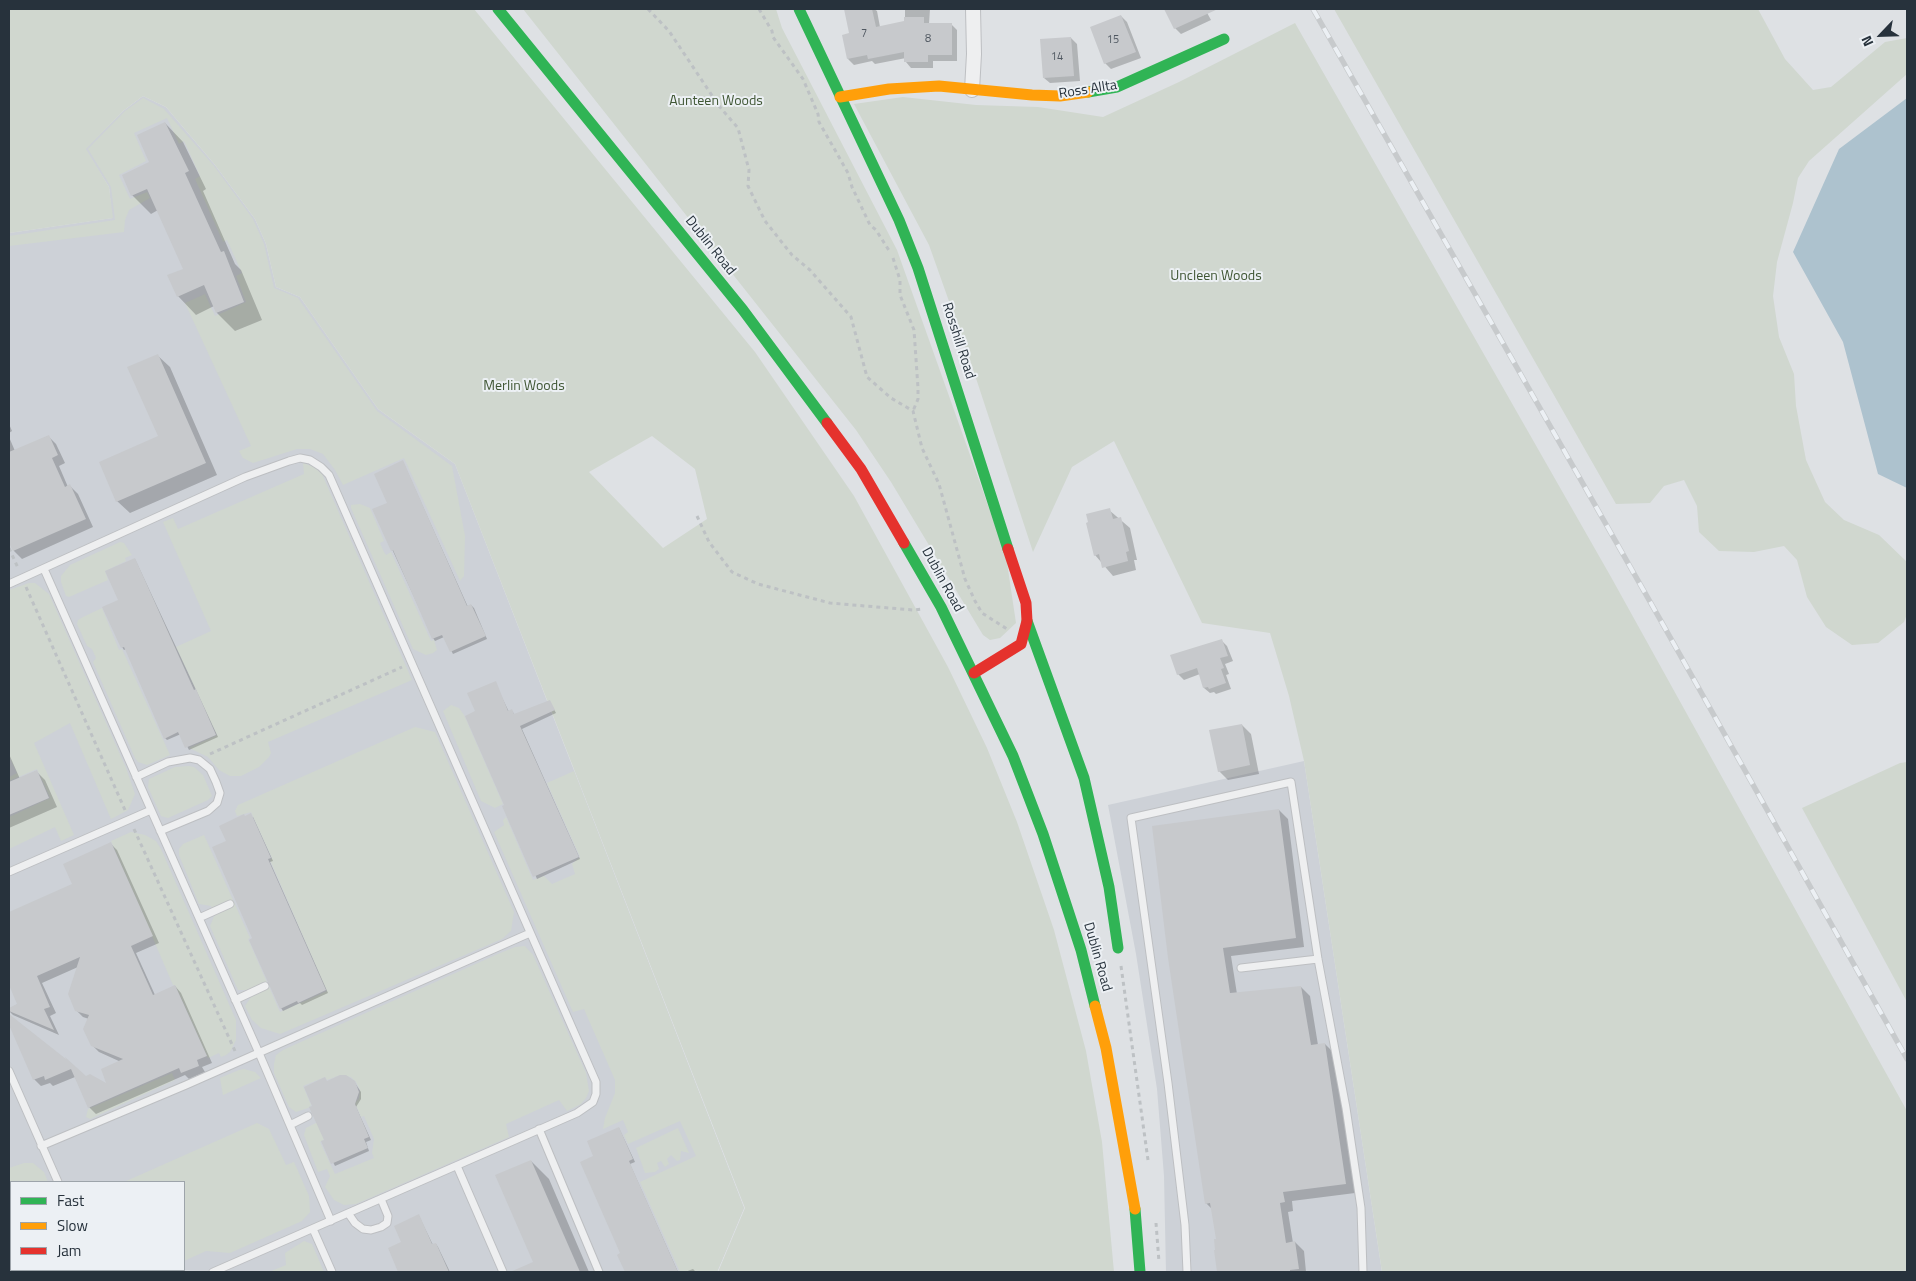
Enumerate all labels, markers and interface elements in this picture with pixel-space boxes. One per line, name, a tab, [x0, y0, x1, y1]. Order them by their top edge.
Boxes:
north arrow	[1856, 10, 1906, 60]
house number: 7	[861, 27, 867, 41]
house number: 8	[925, 32, 931, 46]
house number: 15	[1107, 33, 1119, 47]
text: N	[1855, 33, 1878, 50]
house number: 14	[1051, 50, 1063, 64]
street label: Ross Allta	[1058, 77, 1118, 103]
park label: Aunteen Woods	[669, 94, 763, 110]
street label: Dublin Road	[681, 213, 739, 279]
park label: Uncleen Woods	[1170, 269, 1262, 285]
street label: Rosshill Road	[938, 301, 978, 381]
park label: Merlin Woods	[483, 379, 565, 395]
street label: Dublin Road	[917, 545, 967, 615]
street label: Dublin Road	[1079, 921, 1115, 993]
legend	[10, 1181, 185, 1271]
text: Fast	[57, 1189, 84, 1212]
text: Slow	[57, 1214, 88, 1237]
text: Jam	[57, 1239, 81, 1262]

